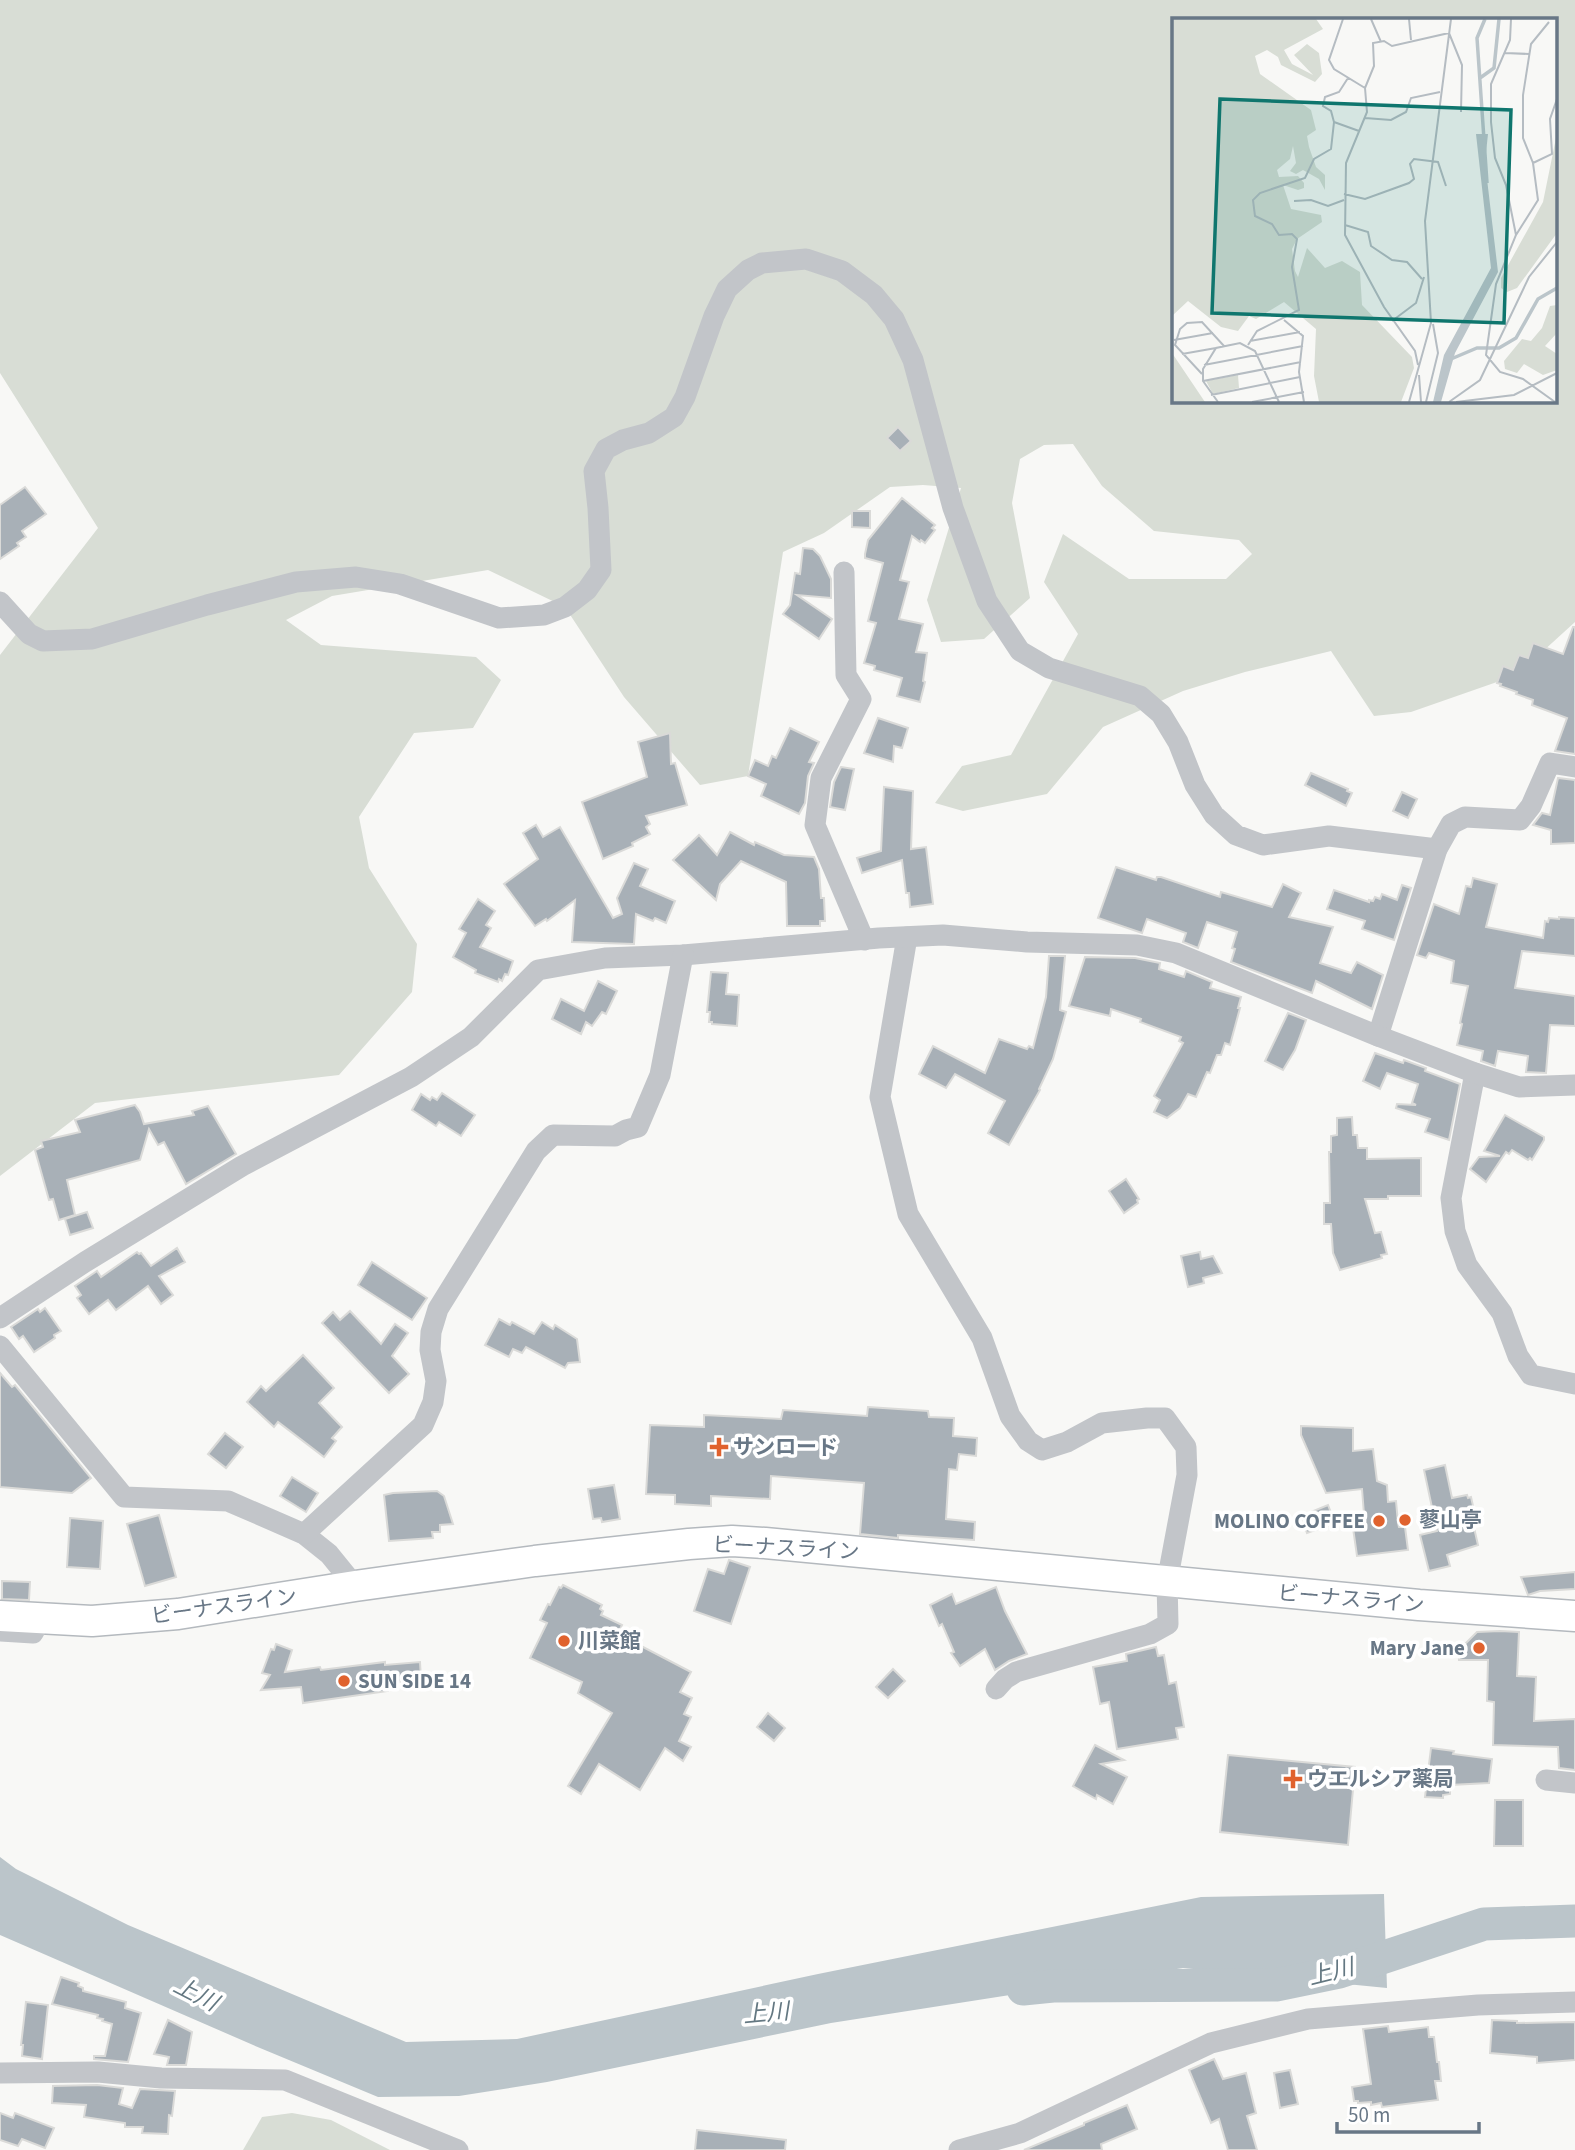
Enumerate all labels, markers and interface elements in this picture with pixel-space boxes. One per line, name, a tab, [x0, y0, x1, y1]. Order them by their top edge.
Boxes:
inset map	[1172, 18, 1558, 402]
place label: サンロード	[733, 1432, 838, 1462]
marker: サンロード	[711, 1439, 727, 1455]
place label: 蓼山亭	[1419, 1505, 1482, 1535]
place label: MOLINO COFFEE	[1214, 1506, 1365, 1536]
marker: 蓼山亭	[1397, 1512, 1413, 1528]
marker: MOLINO COFFEE	[1371, 1513, 1387, 1529]
street label: ビーナスライン	[712, 1529, 860, 1567]
street label: ビーナスライン	[1276, 1578, 1426, 1620]
street label: ビーナスライン	[149, 1581, 299, 1631]
place label: 川菜館	[578, 1626, 641, 1656]
marker: 川菜館	[556, 1633, 572, 1649]
place label: Mary Jane	[1370, 1633, 1465, 1663]
marker: Mary Jane	[1471, 1640, 1487, 1656]
place label: SUN SIDE 14	[358, 1666, 471, 1696]
marker: SUN SIDE 14	[336, 1673, 352, 1689]
place label: ウエルシア薬局	[1307, 1764, 1454, 1794]
marker: ウエルシア薬局	[1285, 1771, 1301, 1787]
water label: 上川	[1305, 1950, 1360, 1994]
water label: 上川	[168, 1969, 227, 2021]
water label: 上川	[742, 1994, 793, 2031]
scale bar	[1337, 2090, 1479, 2134]
text: 50 m	[1348, 2100, 1390, 2130]

